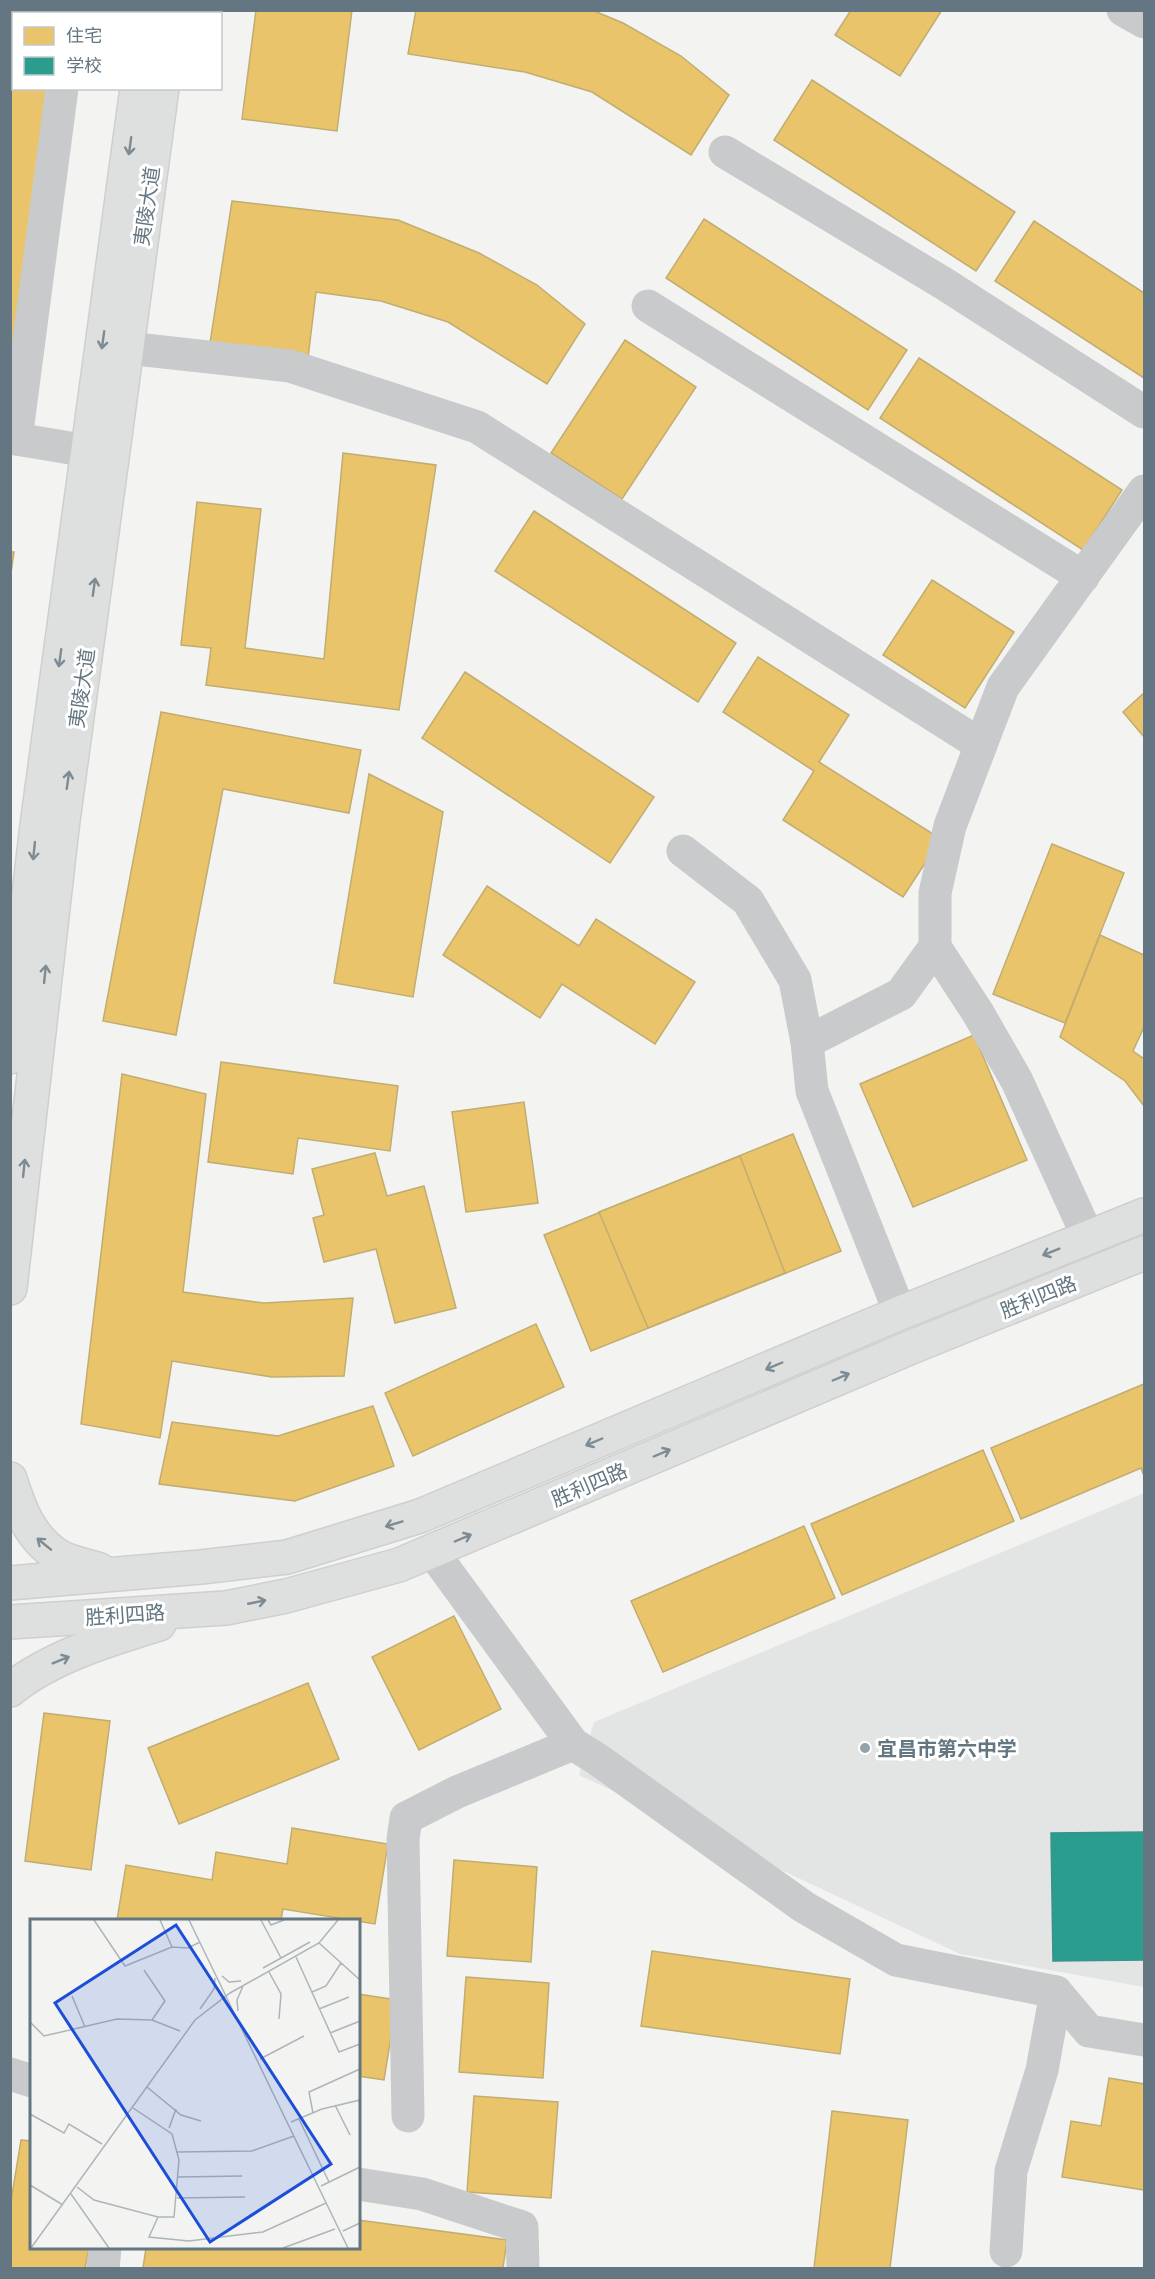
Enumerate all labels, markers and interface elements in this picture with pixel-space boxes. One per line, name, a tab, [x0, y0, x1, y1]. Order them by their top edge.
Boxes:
legend	[12, 12, 222, 90]
text: 住宅	[66, 24, 102, 46]
text: 学校	[66, 54, 102, 76]
one-way arrow	[124, 136, 135, 156]
street label: 夷陵大道	[129, 165, 163, 247]
one-way arrow	[98, 329, 109, 349]
one-way arrow	[89, 577, 100, 597]
one-way arrow	[54, 647, 65, 667]
street label: 夷陵大道	[64, 647, 98, 729]
one-way arrow	[63, 771, 74, 790]
one-way arrow	[29, 841, 40, 860]
one-way arrow	[40, 964, 51, 984]
one-way arrow	[19, 1158, 30, 1178]
one-way arrow	[1042, 1247, 1061, 1258]
street label: 胜利四路	[996, 1270, 1080, 1322]
one-way arrow	[765, 1362, 783, 1373]
one-way arrow	[831, 1371, 850, 1382]
one-way arrow	[586, 1437, 604, 1448]
one-way arrow	[652, 1447, 670, 1458]
street label: 胜利四路	[547, 1457, 631, 1511]
one-way arrow	[385, 1519, 404, 1530]
one-way arrow	[453, 1532, 471, 1543]
one-way arrow	[36, 1538, 52, 1551]
one-way arrow	[247, 1596, 266, 1607]
street label: 胜利四路	[84, 1599, 166, 1629]
one-way arrow	[51, 1654, 69, 1665]
place label: 宜昌市第六中学	[877, 1736, 1017, 1760]
marker: 宜昌市第六中学	[858, 1741, 872, 1755]
inset map	[30, 1919, 360, 2249]

